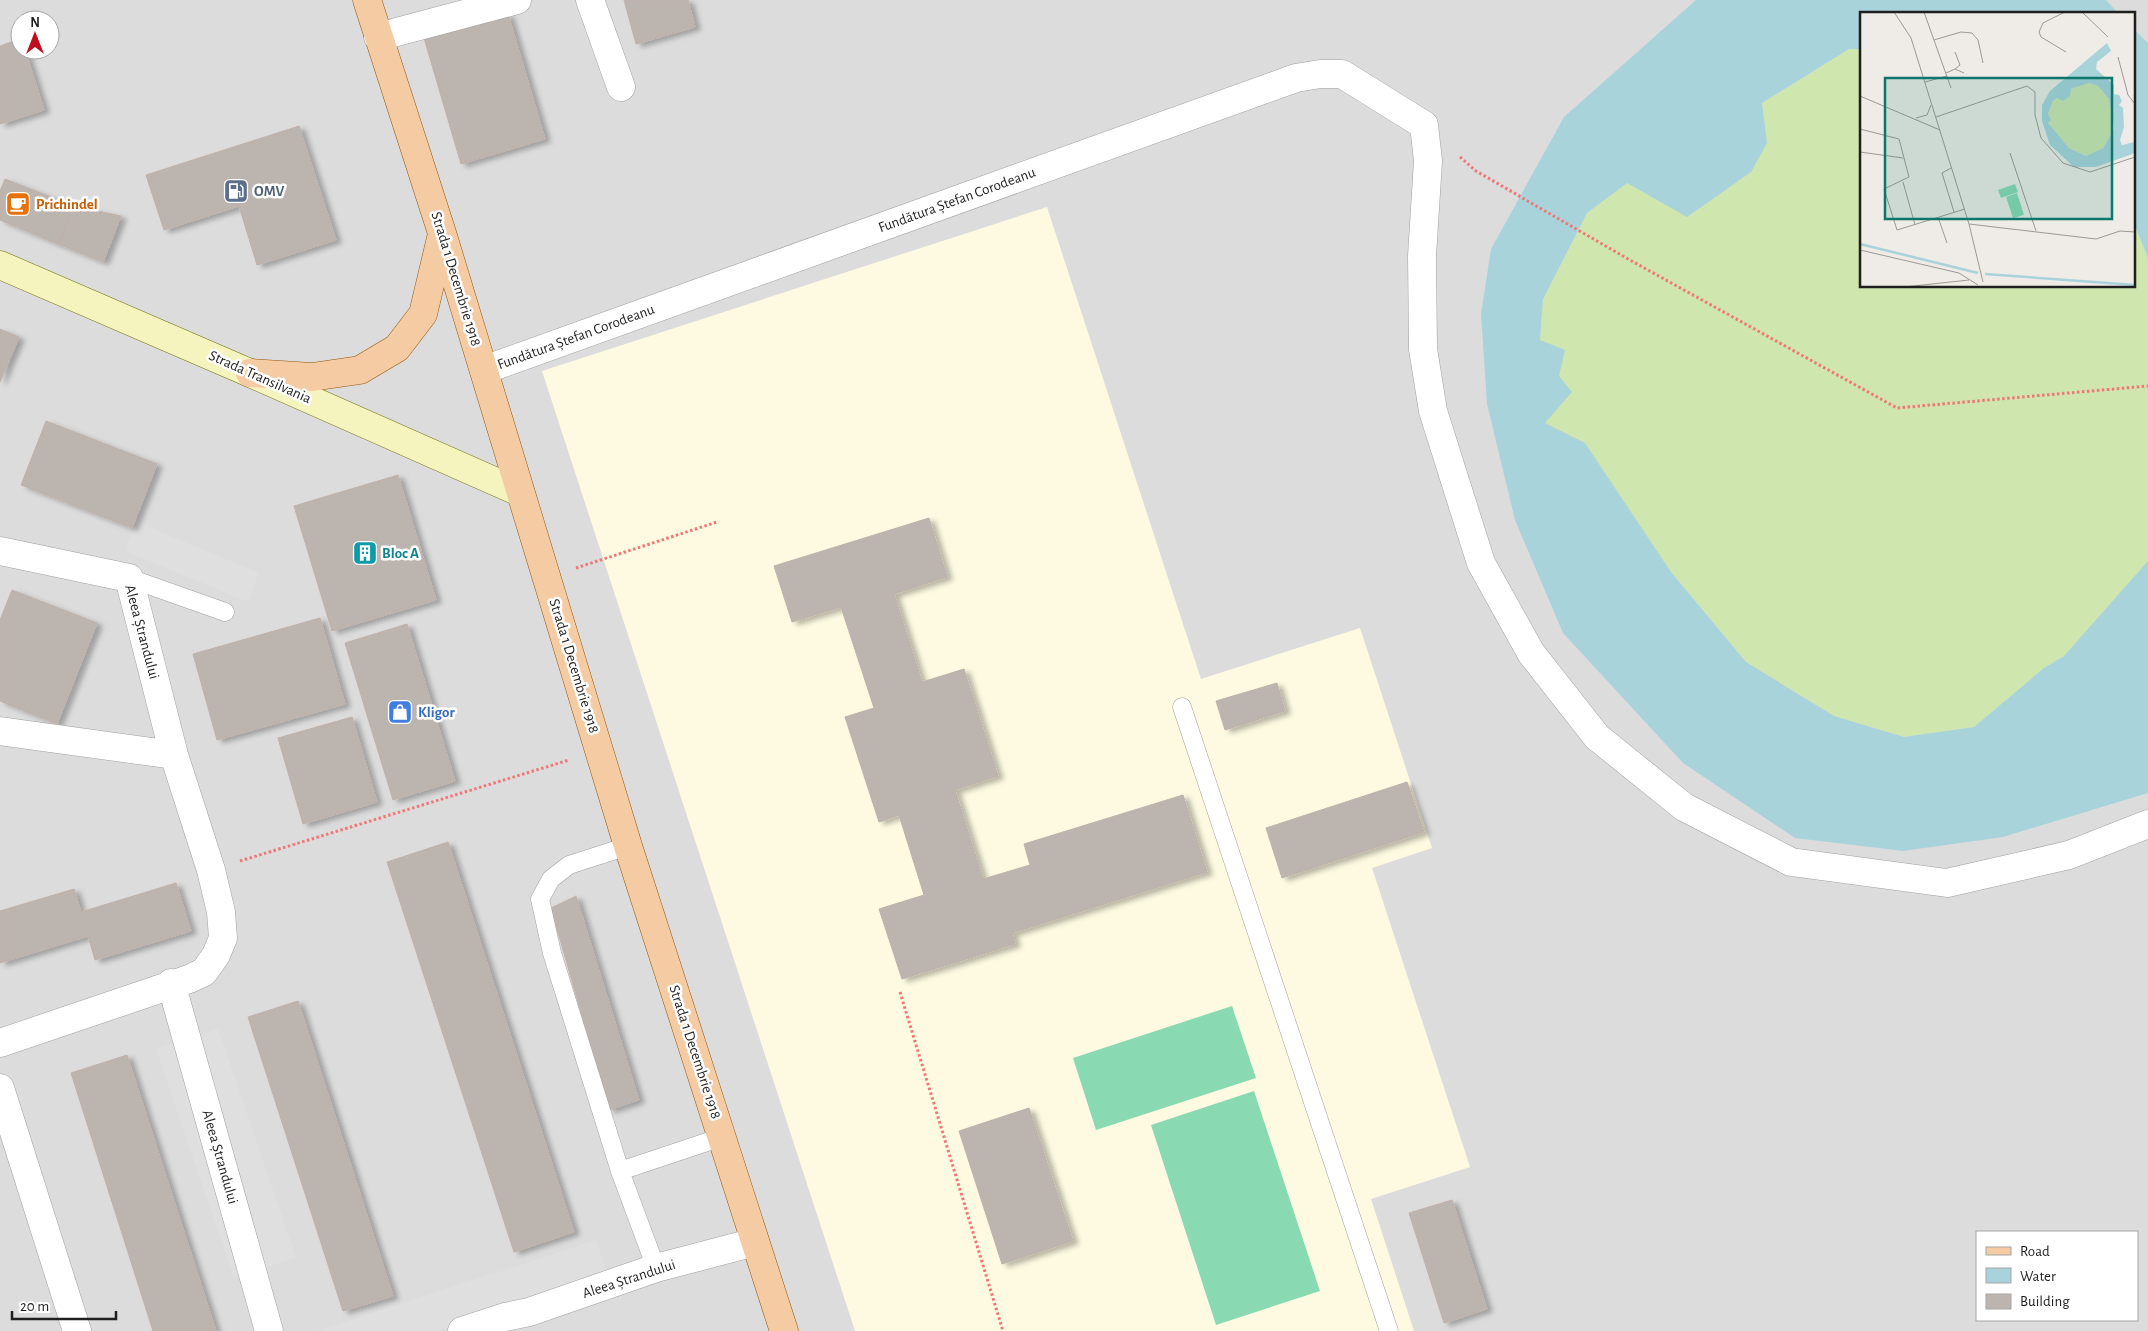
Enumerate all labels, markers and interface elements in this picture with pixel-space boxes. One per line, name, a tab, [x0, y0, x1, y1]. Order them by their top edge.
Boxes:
north arrow	[10, 10, 60, 60]
inset map	[1860, 12, 2136, 288]
text: N	[30, 16, 40, 30]
street label: Fundătura Ștefan Corodeanu	[877, 164, 1038, 236]
fuel station icon: OMV	[223, 178, 249, 204]
place label: OMV	[254, 184, 284, 199]
cafe icon: Prichindel	[5, 191, 31, 217]
place label: Prichindel	[36, 197, 98, 212]
street label: Strada 1 Decembrie 1918	[428, 210, 484, 348]
street label: Fundătura Ștefan Corodeanu	[496, 301, 657, 373]
street label: Strada Transilvania	[207, 348, 314, 406]
building icon: Bloc A	[352, 540, 378, 566]
place label: Bloc A	[382, 546, 419, 561]
street label: Aleea Ștrandului	[121, 583, 162, 681]
street label: Strada 1 Decembrie 1918	[546, 597, 602, 735]
shop icon: Kligor	[387, 699, 413, 725]
place label: Kligor	[418, 705, 455, 720]
street label: Strada 1 Decembrie 1918	[666, 983, 724, 1121]
street label: Aleea Ștrandului	[198, 1108, 241, 1206]
legend	[1976, 1231, 2138, 1321]
text: Road	[2020, 1244, 2050, 1259]
street label: Aleea Ștrandului	[581, 1257, 678, 1302]
text: Water	[2020, 1269, 2056, 1284]
scale bar	[12, 1288, 116, 1320]
text: Building	[2020, 1294, 2070, 1309]
text: 20 m	[20, 1299, 49, 1314]

